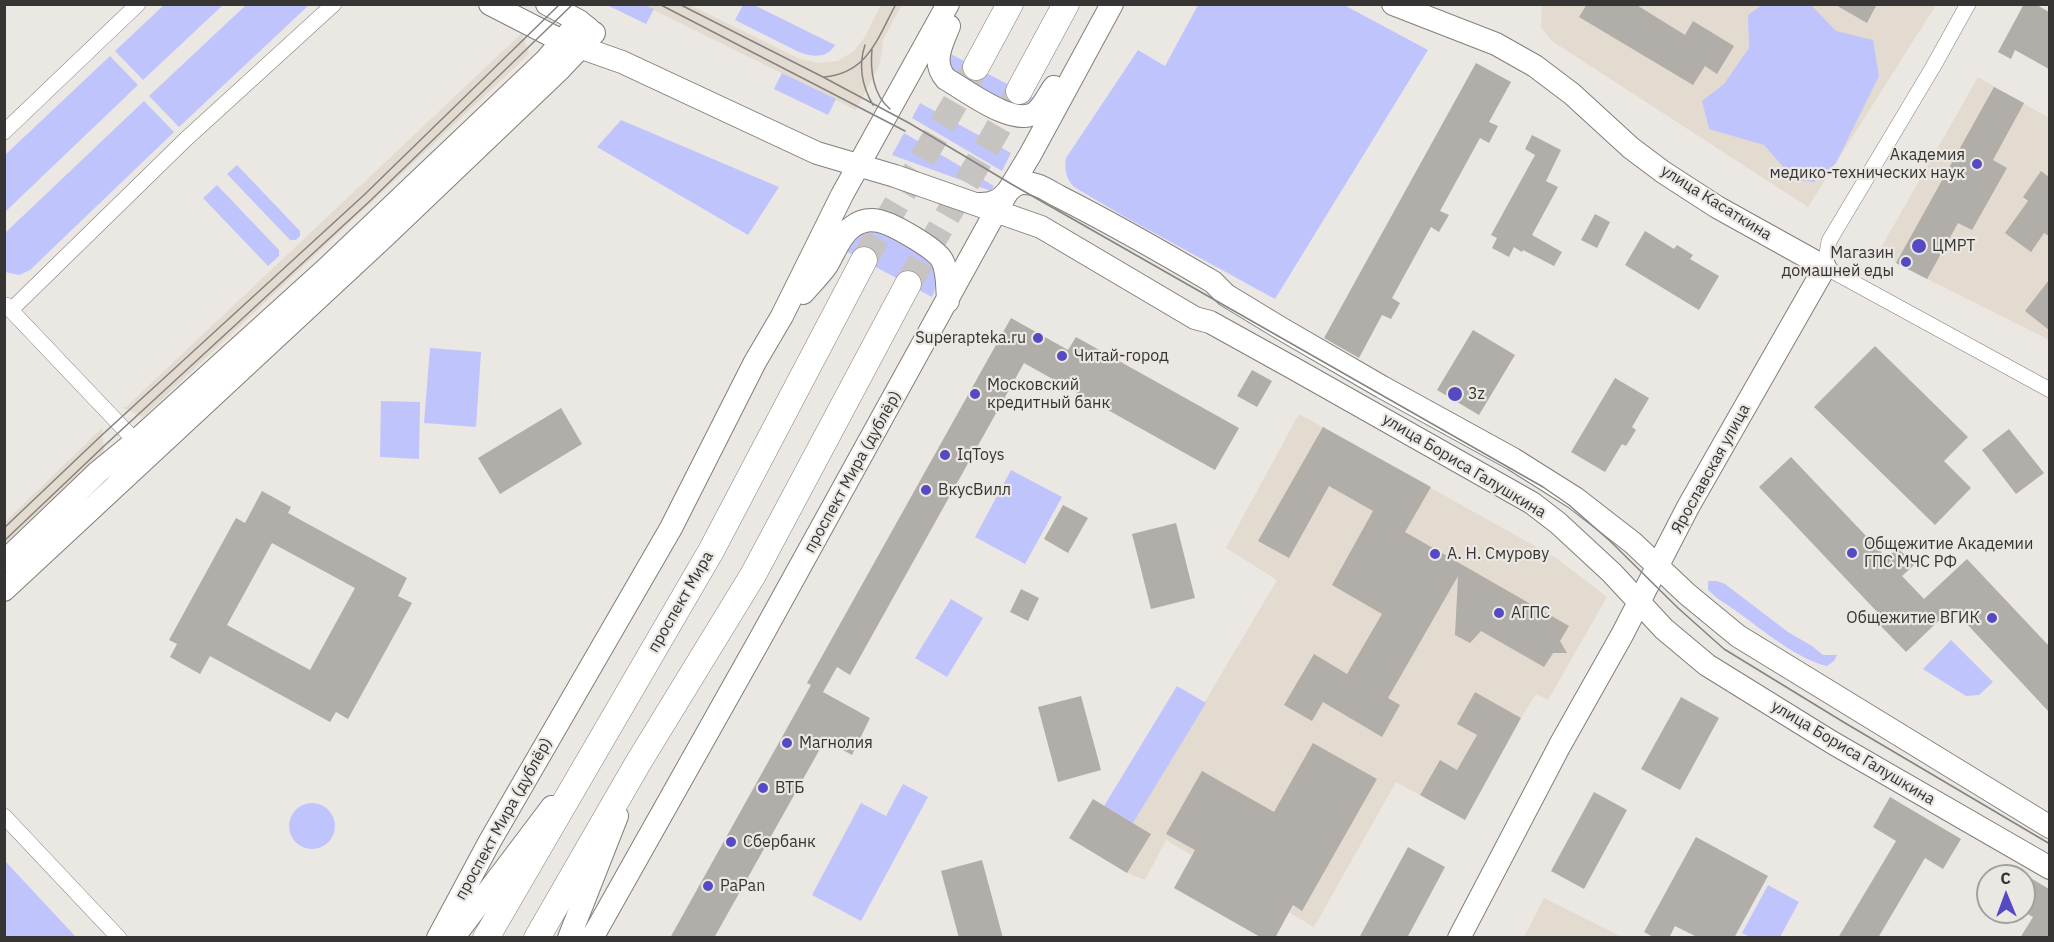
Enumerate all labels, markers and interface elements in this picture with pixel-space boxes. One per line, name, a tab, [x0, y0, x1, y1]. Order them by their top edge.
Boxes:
place label: Академия медико-технических наук	[1770, 145, 1965, 183]
marker: Академия медико-технических наук	[1970, 157, 1984, 171]
street label: улица Касаткина	[1657, 161, 1775, 245]
place label: ЦМРТ	[1932, 236, 1976, 256]
marker: ЦМРТ	[1910, 237, 1928, 255]
place label: Магазин домашней еды	[1782, 243, 1894, 281]
marker: Магазин домашней еды	[1899, 255, 1913, 269]
place label: Superapteka.ru	[915, 328, 1026, 348]
marker: Superapteka.ru	[1031, 331, 1045, 345]
place label: Читай-город	[1074, 346, 1169, 366]
marker: Читай-город	[1055, 349, 1069, 363]
place label: Московский кредитный банк	[987, 375, 1110, 413]
place label: 3z	[1468, 384, 1485, 404]
marker: 3z	[1446, 385, 1464, 403]
marker: Московский кредитный банк	[968, 387, 982, 401]
street label: проспект Мира (дублёр)	[800, 388, 906, 556]
street label: Ярославская улица	[1667, 401, 1755, 537]
street label: улица Бориса Галушкина	[1379, 409, 1549, 523]
place label: IqToys	[957, 445, 1005, 465]
marker: IqToys	[938, 448, 952, 462]
place label: ВкусВилл	[938, 480, 1011, 500]
marker: ВкусВилл	[919, 483, 933, 497]
place label: Общежитие Академии ГПС МЧС РФ	[1864, 534, 2033, 572]
place label: А. Н. Смурову	[1447, 544, 1549, 564]
marker: Общежитие Академии ГПС МЧС РФ	[1845, 546, 1859, 560]
marker: А. Н. Смурову	[1428, 547, 1442, 561]
street label: проспект Мира	[644, 548, 718, 656]
place label: АГПС	[1511, 603, 1550, 623]
marker: АГПС	[1492, 606, 1506, 620]
place label: Общежитие ВГИК	[1846, 608, 1980, 628]
marker: Общежитие ВГИК	[1985, 611, 1999, 625]
street label: улица Бориса Галушкина	[1768, 696, 1938, 810]
place label: Магнолия	[799, 733, 873, 753]
street label: проспект Мира (дублёр)	[451, 735, 557, 903]
marker: Магнолия	[780, 736, 794, 750]
place label: ВТБ	[775, 778, 804, 798]
marker: ВТБ	[756, 781, 770, 795]
place label: Сбербанк	[743, 832, 816, 852]
marker: Сбербанк	[724, 835, 738, 849]
north arrow	[1976, 864, 2036, 924]
text: С	[2000, 868, 2011, 888]
place label: PaPan	[720, 876, 765, 896]
marker: PaPan	[701, 879, 715, 893]

